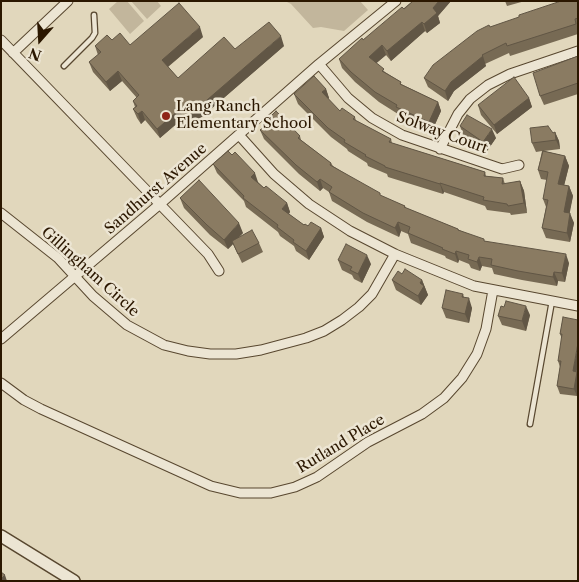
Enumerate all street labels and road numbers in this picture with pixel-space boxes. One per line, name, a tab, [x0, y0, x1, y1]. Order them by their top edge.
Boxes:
street label: Solway Court	[394, 108, 490, 158]
street label: Sandhurst Avenue	[101, 140, 211, 238]
street label: Gillingham Circle	[37, 223, 143, 321]
street label: Rutland Place	[294, 411, 388, 477]

